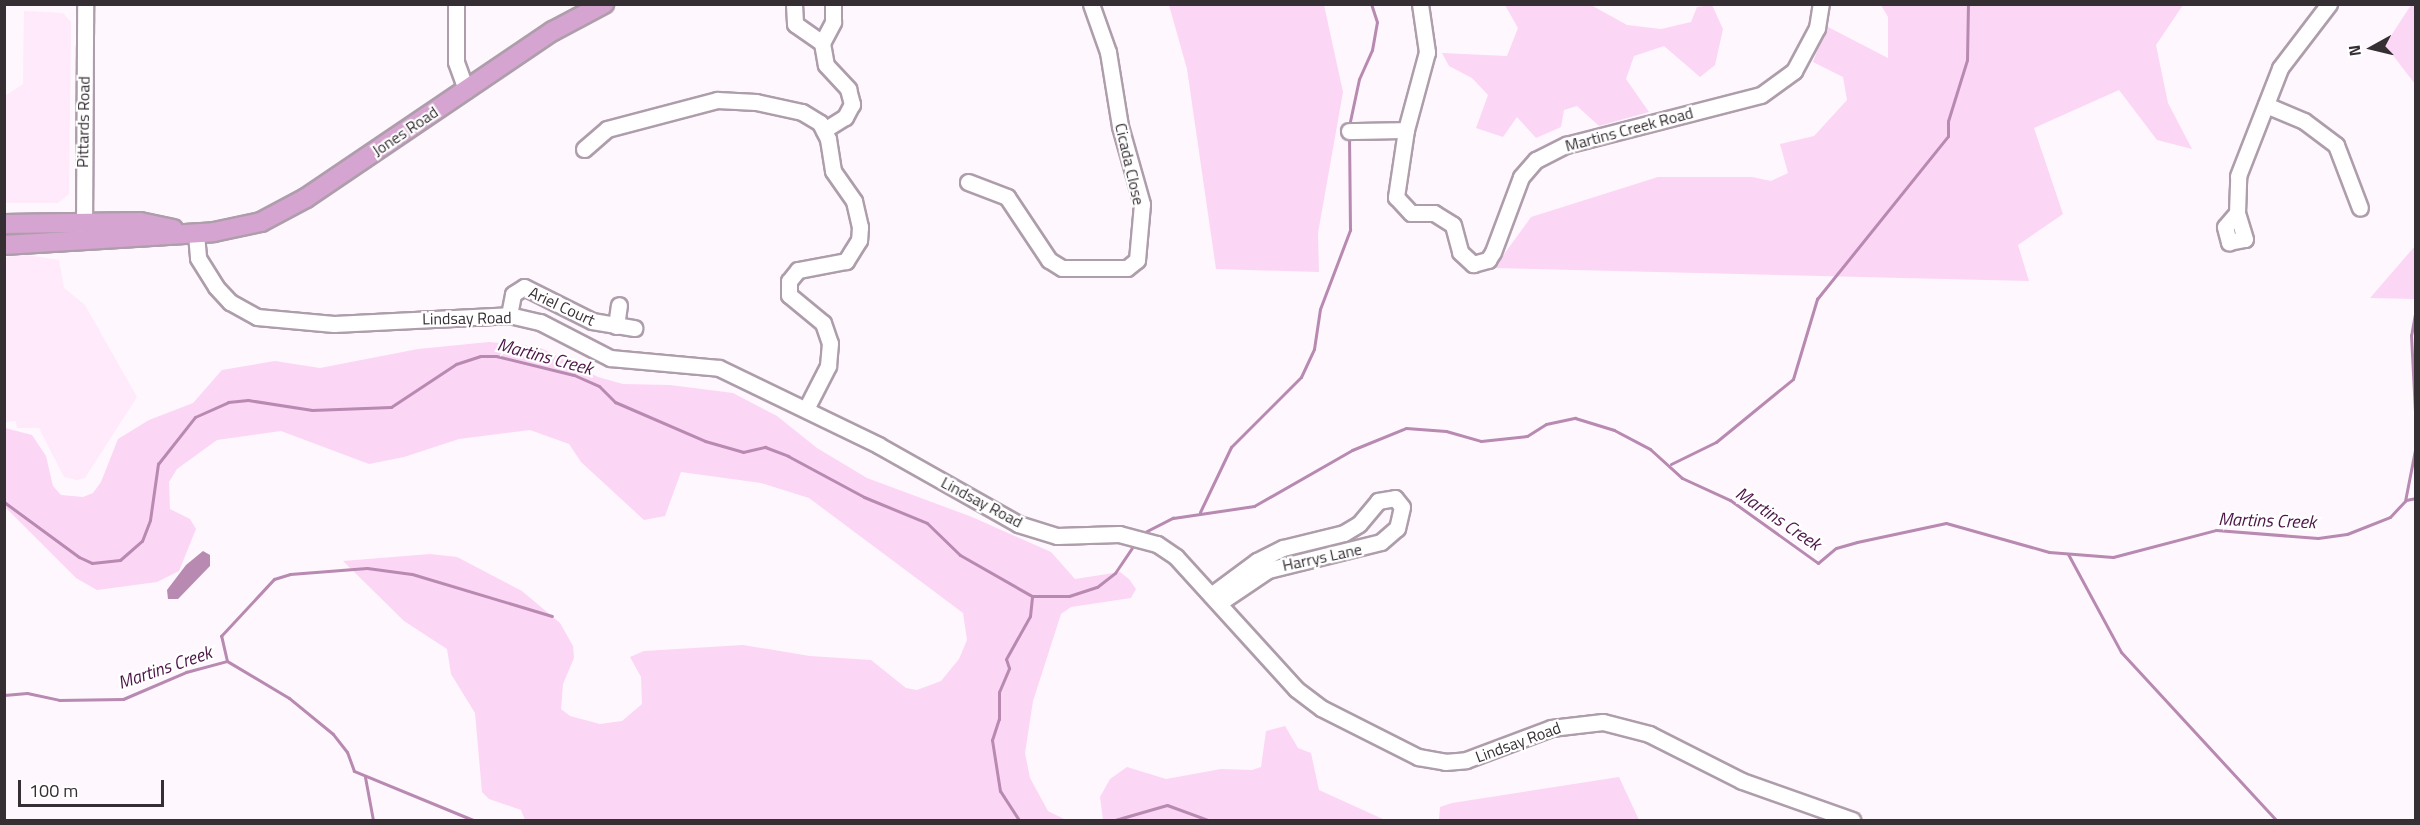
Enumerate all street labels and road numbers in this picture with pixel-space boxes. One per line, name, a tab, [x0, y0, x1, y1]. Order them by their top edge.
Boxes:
street label: Pittards Road	[73, 76, 93, 168]
street label: Jones Road	[368, 102, 442, 160]
street label: Martins Creek Road	[1563, 103, 1695, 155]
street label: Cicada Close	[1111, 121, 1149, 207]
street label: Ariel Court	[526, 282, 598, 330]
street label: Lindsay Road	[422, 308, 512, 328]
street label: Lindsay Road	[938, 473, 1026, 531]
street label: Harrys Lane	[1280, 539, 1364, 575]
street label: Lindsay Road	[1473, 718, 1563, 766]

